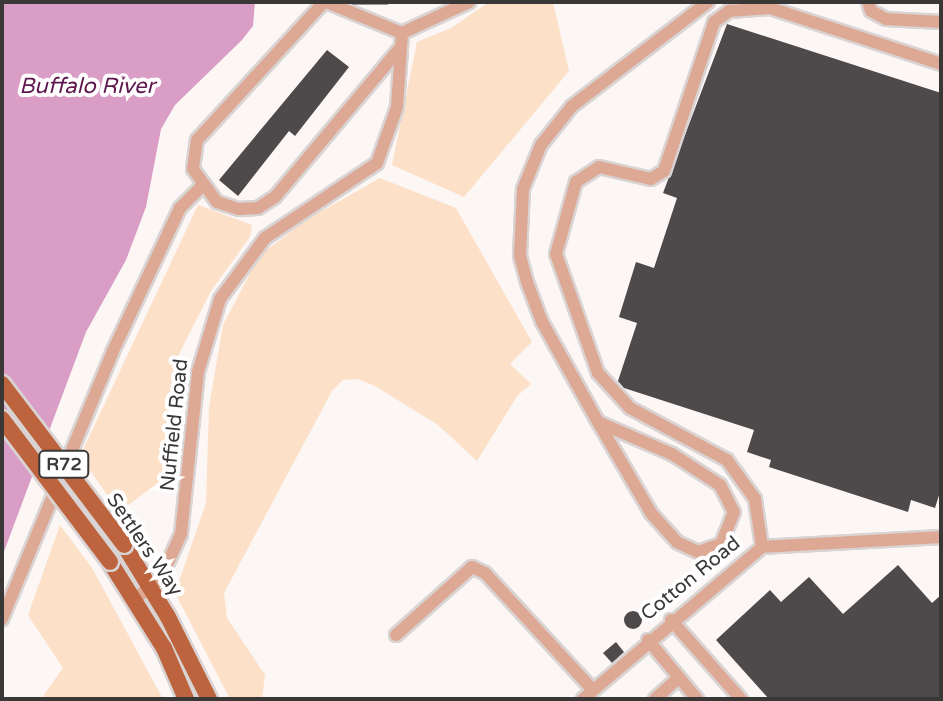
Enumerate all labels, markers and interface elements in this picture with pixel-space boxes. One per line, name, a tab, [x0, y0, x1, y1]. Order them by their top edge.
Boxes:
water label: Buffalo River	[19, 74, 155, 100]
street label: Nuffield Road	[156, 358, 194, 492]
road number: R72	[38, 450, 90, 478]
street label: Settlers Way	[101, 489, 187, 601]
street label: Cotton Road	[637, 532, 745, 626]

